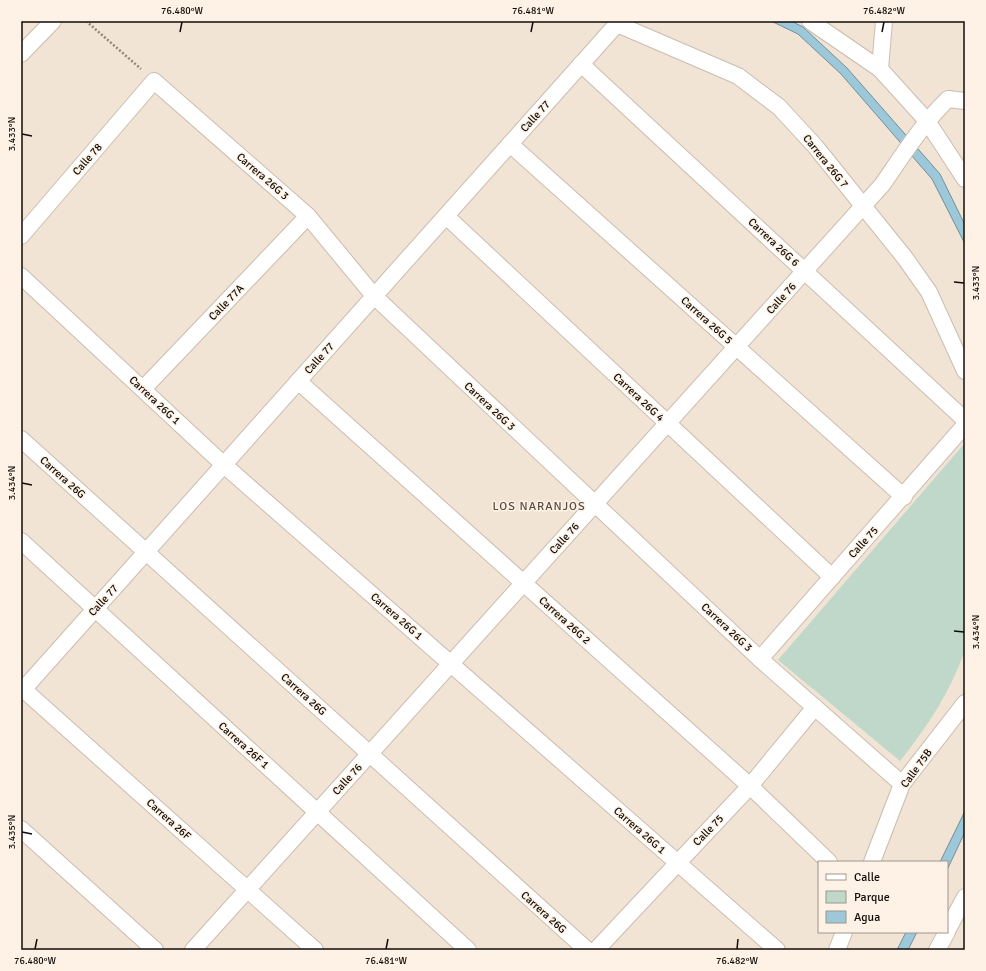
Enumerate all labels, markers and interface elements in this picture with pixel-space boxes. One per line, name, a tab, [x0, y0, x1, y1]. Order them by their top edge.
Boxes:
text: 76.480°W	[161, 5, 203, 17]
text: 76.481°W	[512, 5, 554, 17]
text: 76.482°W	[863, 5, 905, 17]
street label: Calle 77	[518, 98, 553, 135]
text: 3.433°N	[6, 117, 18, 151]
street label: Carrera 26G 7	[800, 132, 851, 191]
street label: Calle 78	[70, 141, 105, 178]
street label: Carrera 26G 3	[234, 150, 291, 203]
street label: Carrera 26G 6	[746, 216, 802, 269]
text: 3.433°N	[970, 266, 982, 300]
street label: Calle 76	[764, 280, 799, 317]
street label: Calle 77A	[206, 281, 247, 323]
street label: Carrera 26G 5	[678, 294, 735, 347]
street label: Calle 77	[302, 340, 337, 377]
street label: Carrera 26G 4	[611, 371, 667, 424]
street label: Carrera 26G 1	[127, 374, 183, 427]
street label: Carrera 26G 3	[462, 380, 518, 433]
street label: Carrera 26G	[37, 454, 88, 501]
text: 3.434°N	[6, 466, 18, 500]
district label: LOS NARANJOS	[492, 499, 586, 514]
street label: Calle 76	[547, 520, 582, 557]
street label: Calle 75	[846, 524, 881, 561]
street label: Calle 77	[86, 582, 121, 619]
street label: Carrera 26G 1	[368, 590, 425, 643]
street label: Carrera 26G 2	[536, 594, 593, 647]
street label: Carrera 26G 3	[699, 601, 755, 654]
text: 3.434°N	[970, 615, 982, 649]
street label: Carrera 26G	[278, 671, 329, 718]
street label: Carrera 26F 1	[216, 719, 272, 771]
street label: Calle 75B	[898, 746, 935, 790]
street label: Calle 76	[330, 761, 365, 798]
street label: Carrera 26F	[144, 796, 194, 843]
street label: Carrera 26G 1	[611, 804, 668, 857]
street label: Calle 75	[690, 812, 726, 849]
text: 3.435°N	[6, 815, 18, 849]
legend	[818, 861, 948, 933]
text: Calle	[854, 870, 880, 885]
street label: Carrera 26G	[518, 889, 569, 936]
text: Parque	[854, 890, 890, 905]
text: Agua	[854, 910, 880, 925]
text: 76.480°W	[14, 955, 56, 967]
text: 76.481°W	[365, 955, 407, 967]
text: 76.482°W	[716, 955, 758, 967]

